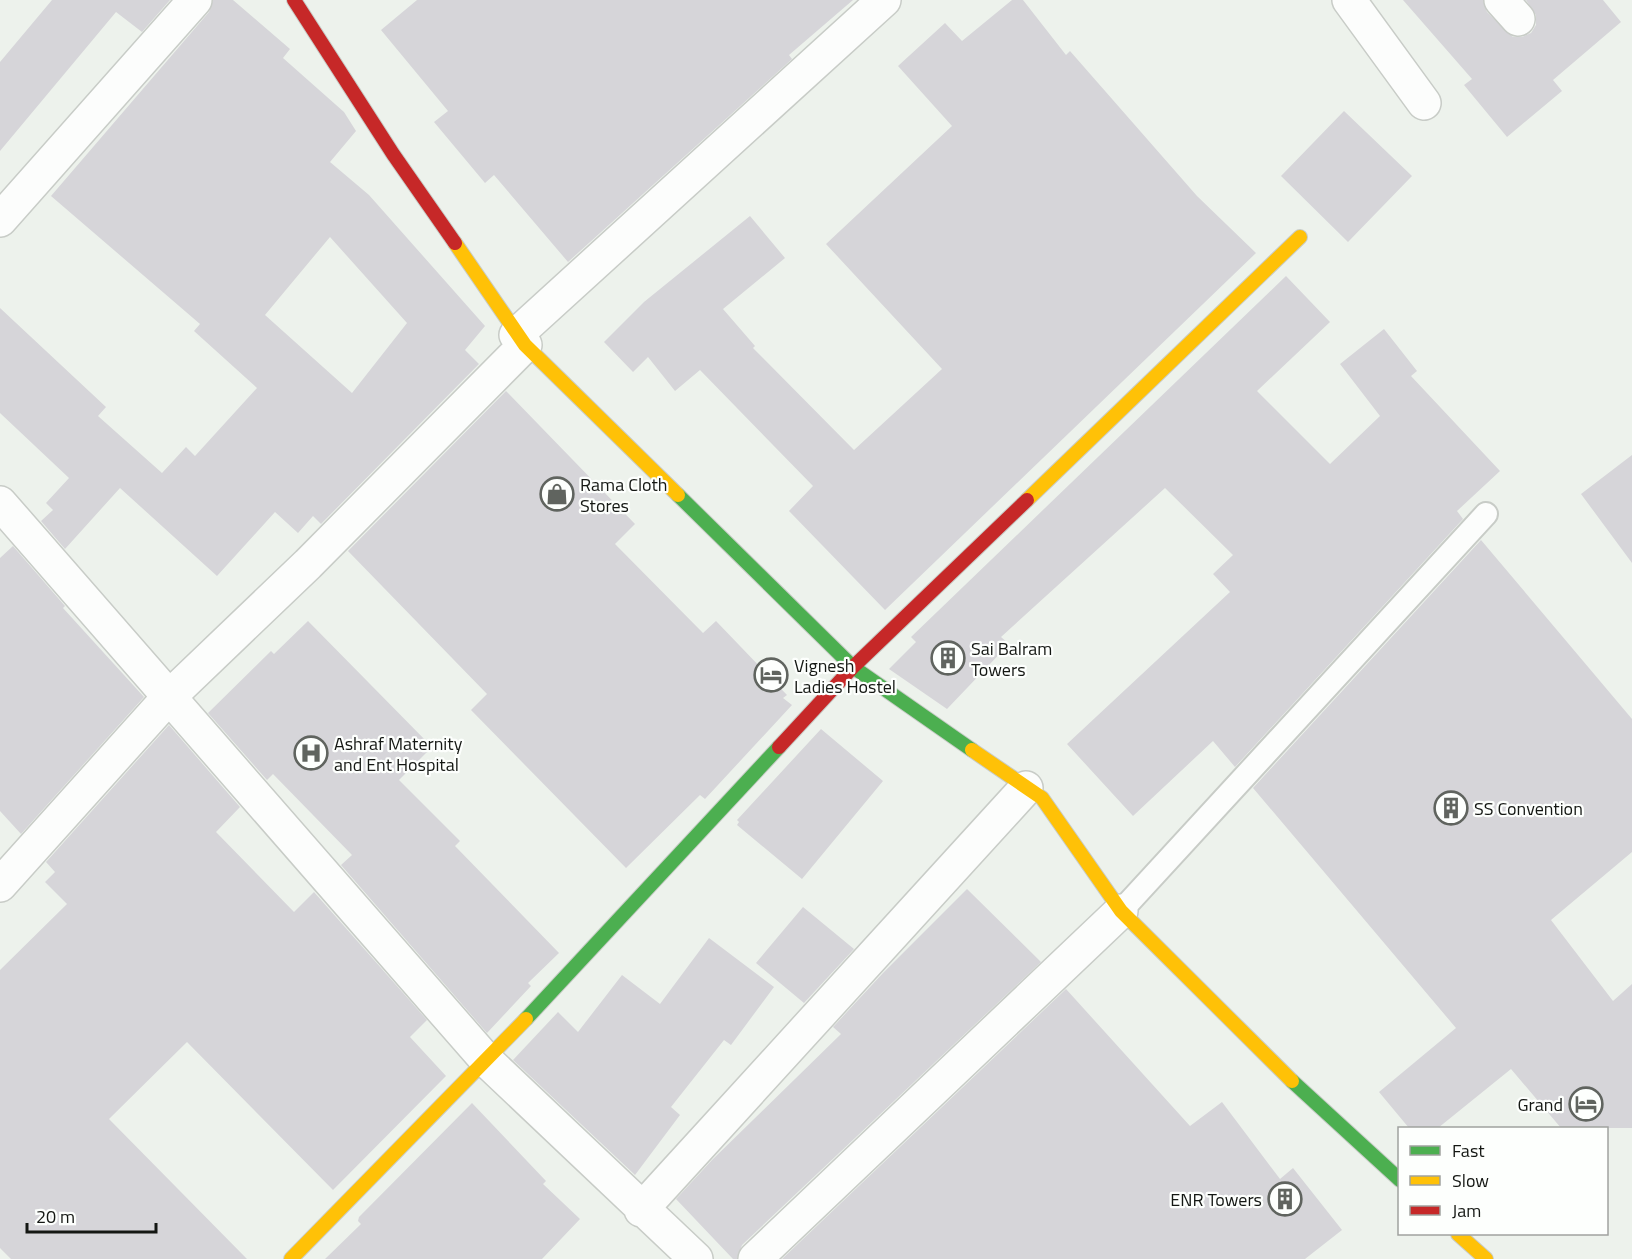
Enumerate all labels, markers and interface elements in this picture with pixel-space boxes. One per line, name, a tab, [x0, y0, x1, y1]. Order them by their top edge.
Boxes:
place label: Rama Cloth Stores	[580, 471, 668, 519]
shop icon: Rama Cloth Stores	[539, 476, 575, 512]
place label: Sai Balram Towers	[971, 635, 1052, 683]
building icon: Sai Balram Towers	[930, 640, 966, 676]
place label: Vignesh Ladies Hostel	[794, 652, 896, 700]
hotel icon: Vignesh Ladies Hostel	[753, 657, 789, 693]
place label: Ashraf Maternity and Ent Hospital	[334, 730, 463, 778]
hospital icon: Ashraf Maternity and Ent Hospital	[293, 735, 329, 771]
building icon: SS Convention	[1433, 790, 1469, 826]
place label: SS Convention	[1474, 795, 1583, 822]
hotel icon: Grand	[1568, 1086, 1604, 1122]
place label: Grand	[1517, 1091, 1563, 1118]
legend	[1398, 1127, 1608, 1235]
text: Fast	[1452, 1137, 1485, 1164]
text: Slow	[1452, 1167, 1489, 1194]
building icon: ENR Towers	[1267, 1181, 1303, 1217]
place label: ENR Towers	[1170, 1186, 1262, 1213]
scale bar	[27, 1196, 156, 1234]
text: Jam	[1452, 1197, 1481, 1224]
text: 20 m	[36, 1203, 75, 1230]

